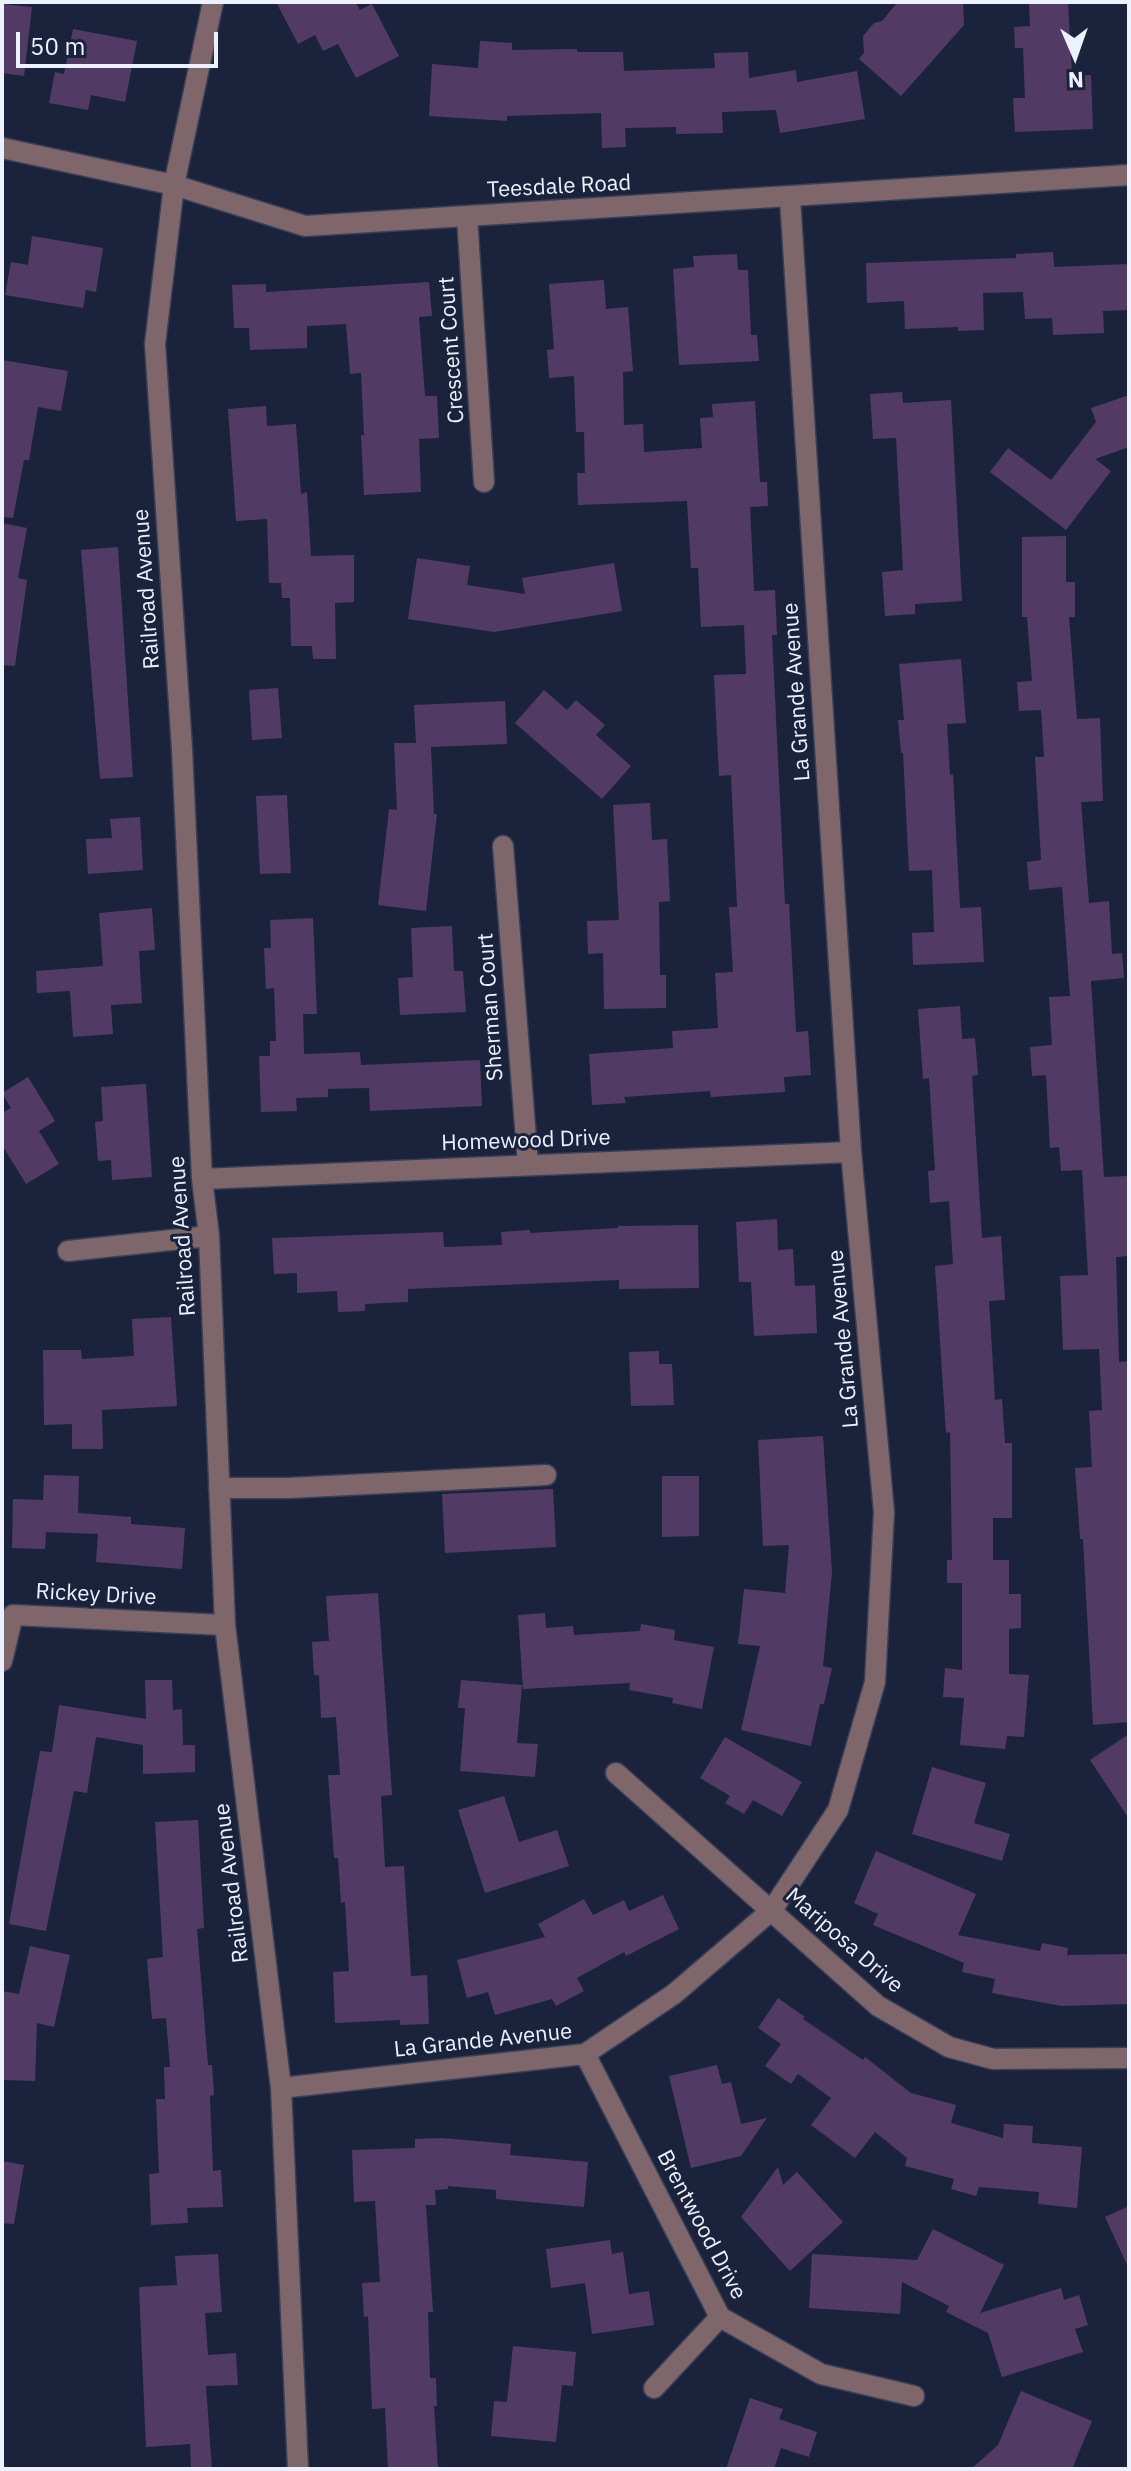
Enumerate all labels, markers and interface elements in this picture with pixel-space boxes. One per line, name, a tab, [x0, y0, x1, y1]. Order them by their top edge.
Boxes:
scale bar	[20, 16, 222, 66]
north arrow	[1035, 16, 1115, 96]
text: 50 m	[30, 30, 85, 62]
text: N	[1067, 66, 1084, 95]
street label: Teesdale Road	[486, 170, 632, 204]
street label: Crescent Court	[434, 276, 470, 424]
street label: Railroad Avenue	[128, 508, 166, 670]
street label: La Grande Avenue	[778, 602, 816, 782]
street label: Sherman Court	[473, 932, 509, 1082]
street label: Homewood Drive	[441, 1125, 611, 1157]
street label: Railroad Avenue	[164, 1155, 202, 1317]
street label: La Grande Avenue	[823, 1249, 865, 1429]
street label: Rickey Drive	[35, 1579, 157, 1611]
street label: Railroad Avenue	[209, 1802, 255, 1964]
street label: Mariposa Drive	[780, 1883, 908, 1999]
street label: La Grande Avenue	[393, 2019, 573, 2063]
street label: Brentwood Drive	[651, 2146, 751, 2304]

